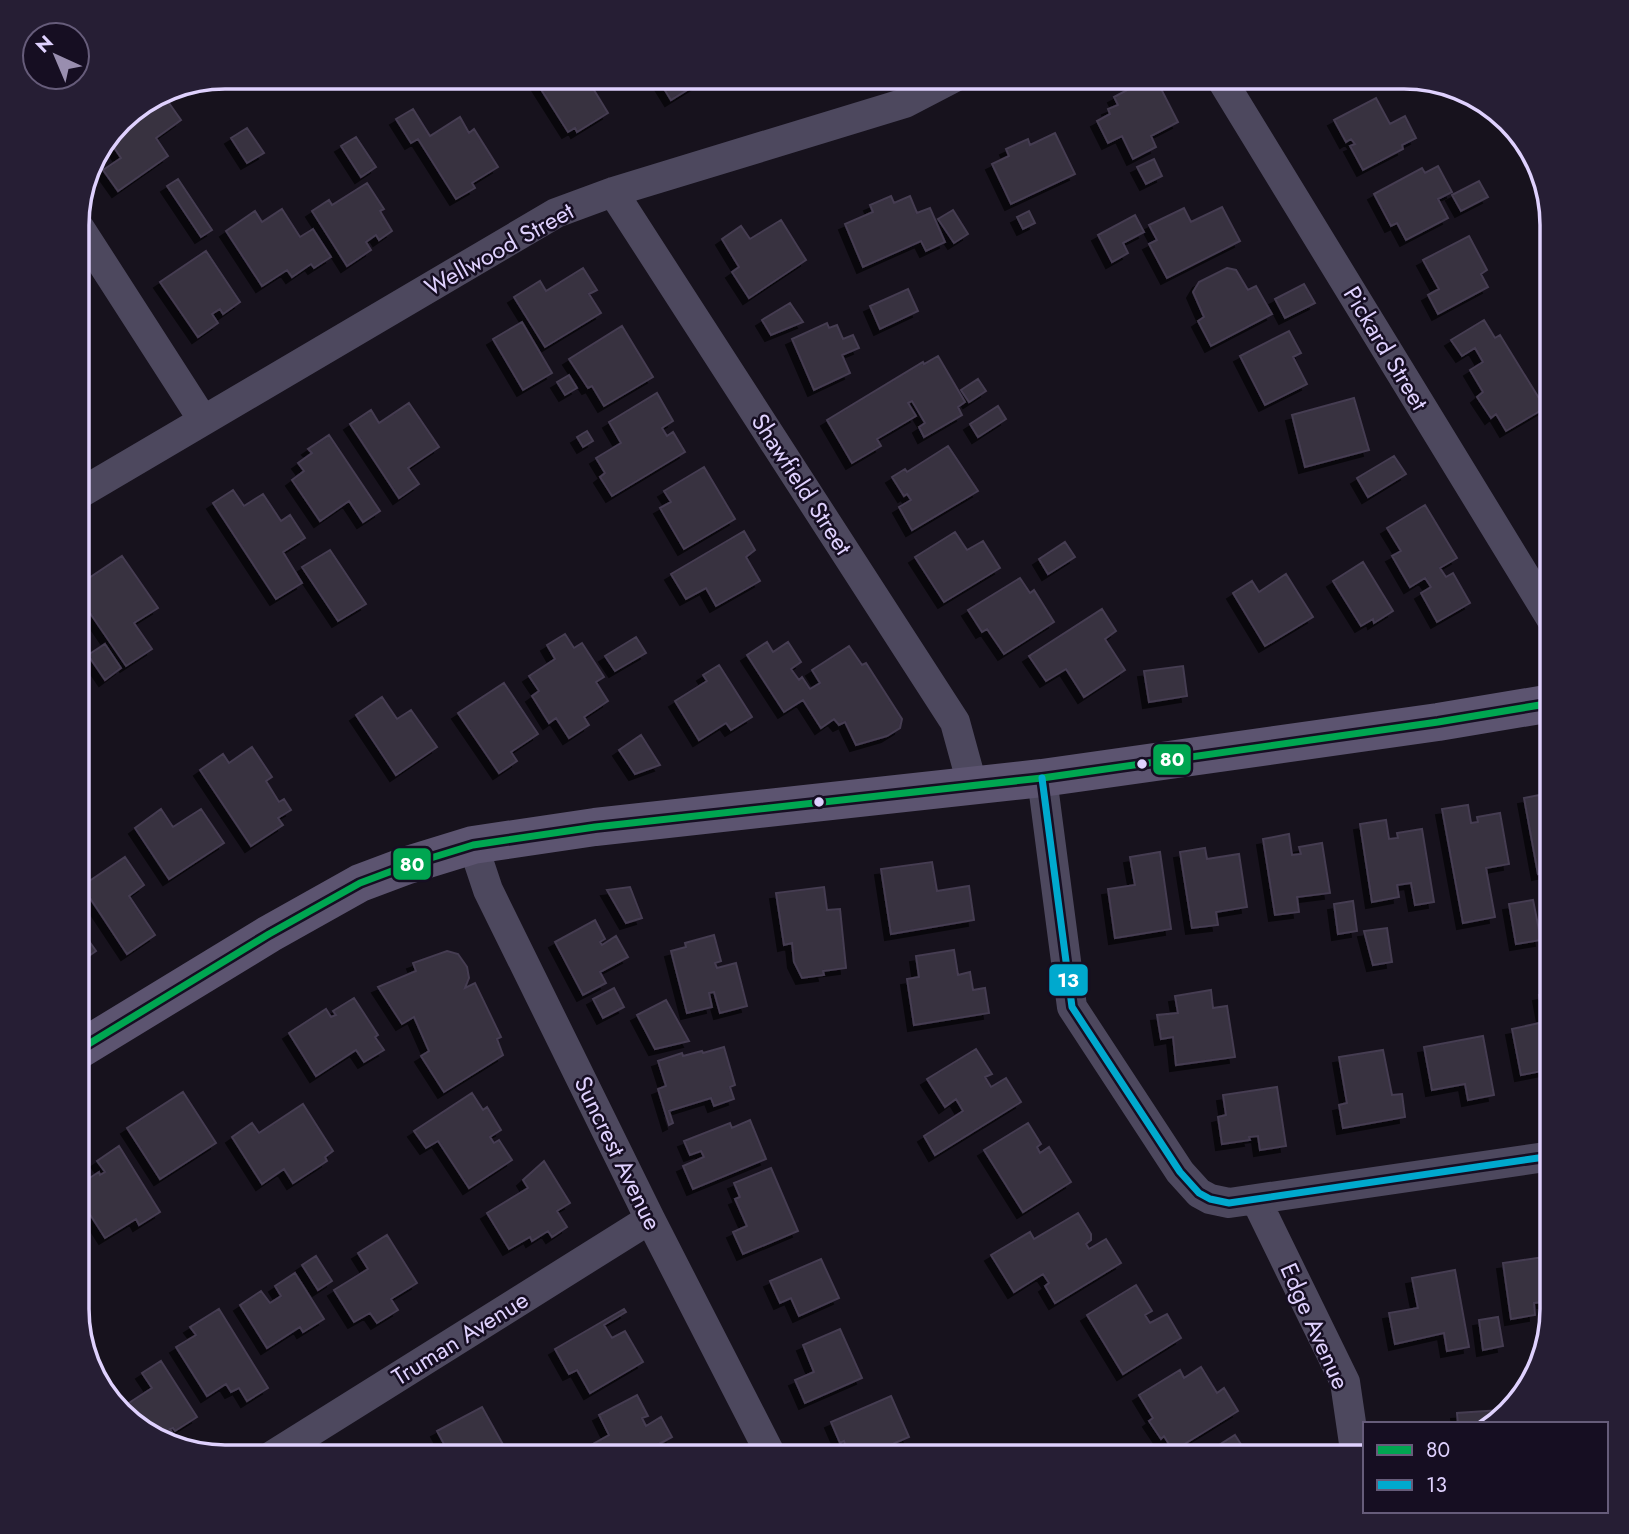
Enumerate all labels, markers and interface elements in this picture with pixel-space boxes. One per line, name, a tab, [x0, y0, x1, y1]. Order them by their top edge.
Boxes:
north arrow	[21, 21, 91, 91]
text: N	[30, 29, 59, 59]
street label: Wellwood Street	[418, 193, 580, 304]
street label: Pickard Street	[1335, 279, 1437, 417]
street label: Shawfield Street	[743, 406, 861, 562]
line badge: 80	[1152, 743, 1192, 776]
text: 80	[1160, 746, 1184, 773]
unlabelled marker	[1135, 757, 1149, 771]
unlabelled marker	[812, 795, 826, 809]
line badge: 80	[392, 847, 432, 881]
text: 80	[400, 851, 424, 878]
line badge: 13	[1048, 963, 1089, 997]
text: 13	[1057, 967, 1079, 994]
street label: Suncrest Avenue	[566, 1070, 670, 1236]
street label: Edge Avenue	[1272, 1257, 1358, 1395]
street label: Truman Avenue	[385, 1282, 535, 1394]
legend	[1363, 1422, 1608, 1513]
text: 80	[1426, 1435, 1450, 1465]
text: 13	[1426, 1470, 1447, 1500]

